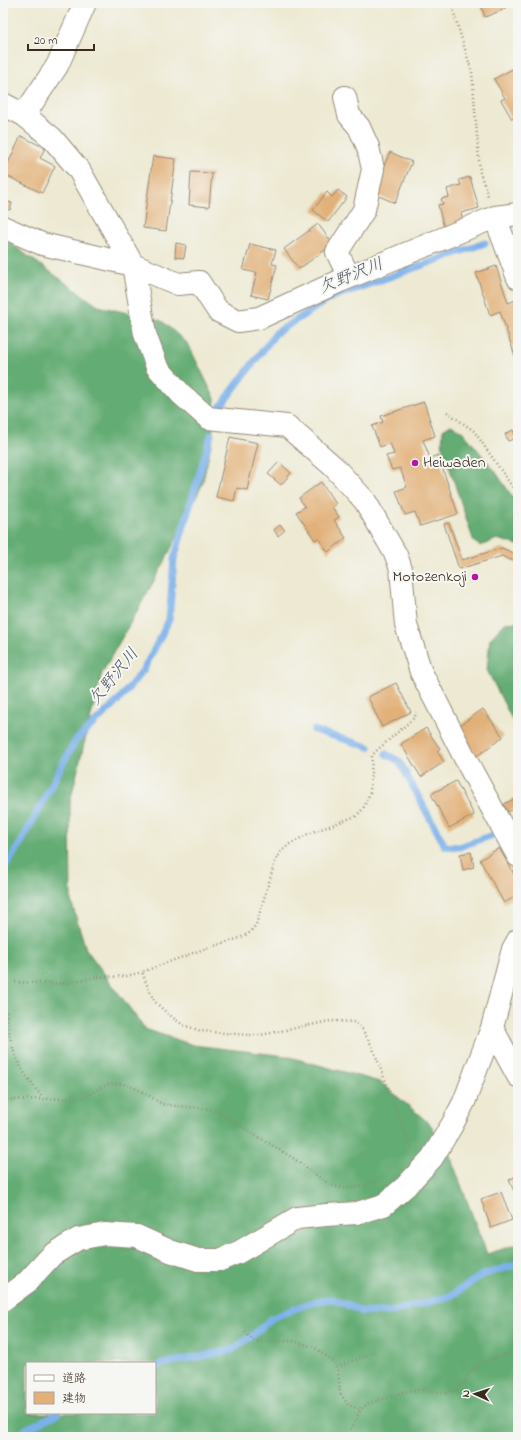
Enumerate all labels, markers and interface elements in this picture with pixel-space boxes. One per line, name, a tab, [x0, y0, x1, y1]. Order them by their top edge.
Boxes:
scale bar	[28, 26, 94, 52]
text: 20 m	[34, 32, 57, 50]
water label: 欠野沢川	[315, 252, 387, 300]
place label: Heiwaden	[423, 451, 486, 475]
marker: Heiwaden	[410, 458, 420, 468]
place label: Motozenkoji	[392, 565, 467, 589]
marker: Motozenkoji	[470, 572, 480, 582]
water label: 欠野沢川	[83, 643, 145, 711]
legend	[26, 1362, 156, 1414]
text: 道路	[62, 1370, 86, 1388]
north arrow	[455, 1374, 495, 1414]
text: N	[458, 1389, 474, 1398]
text: 建物	[62, 1390, 86, 1408]

